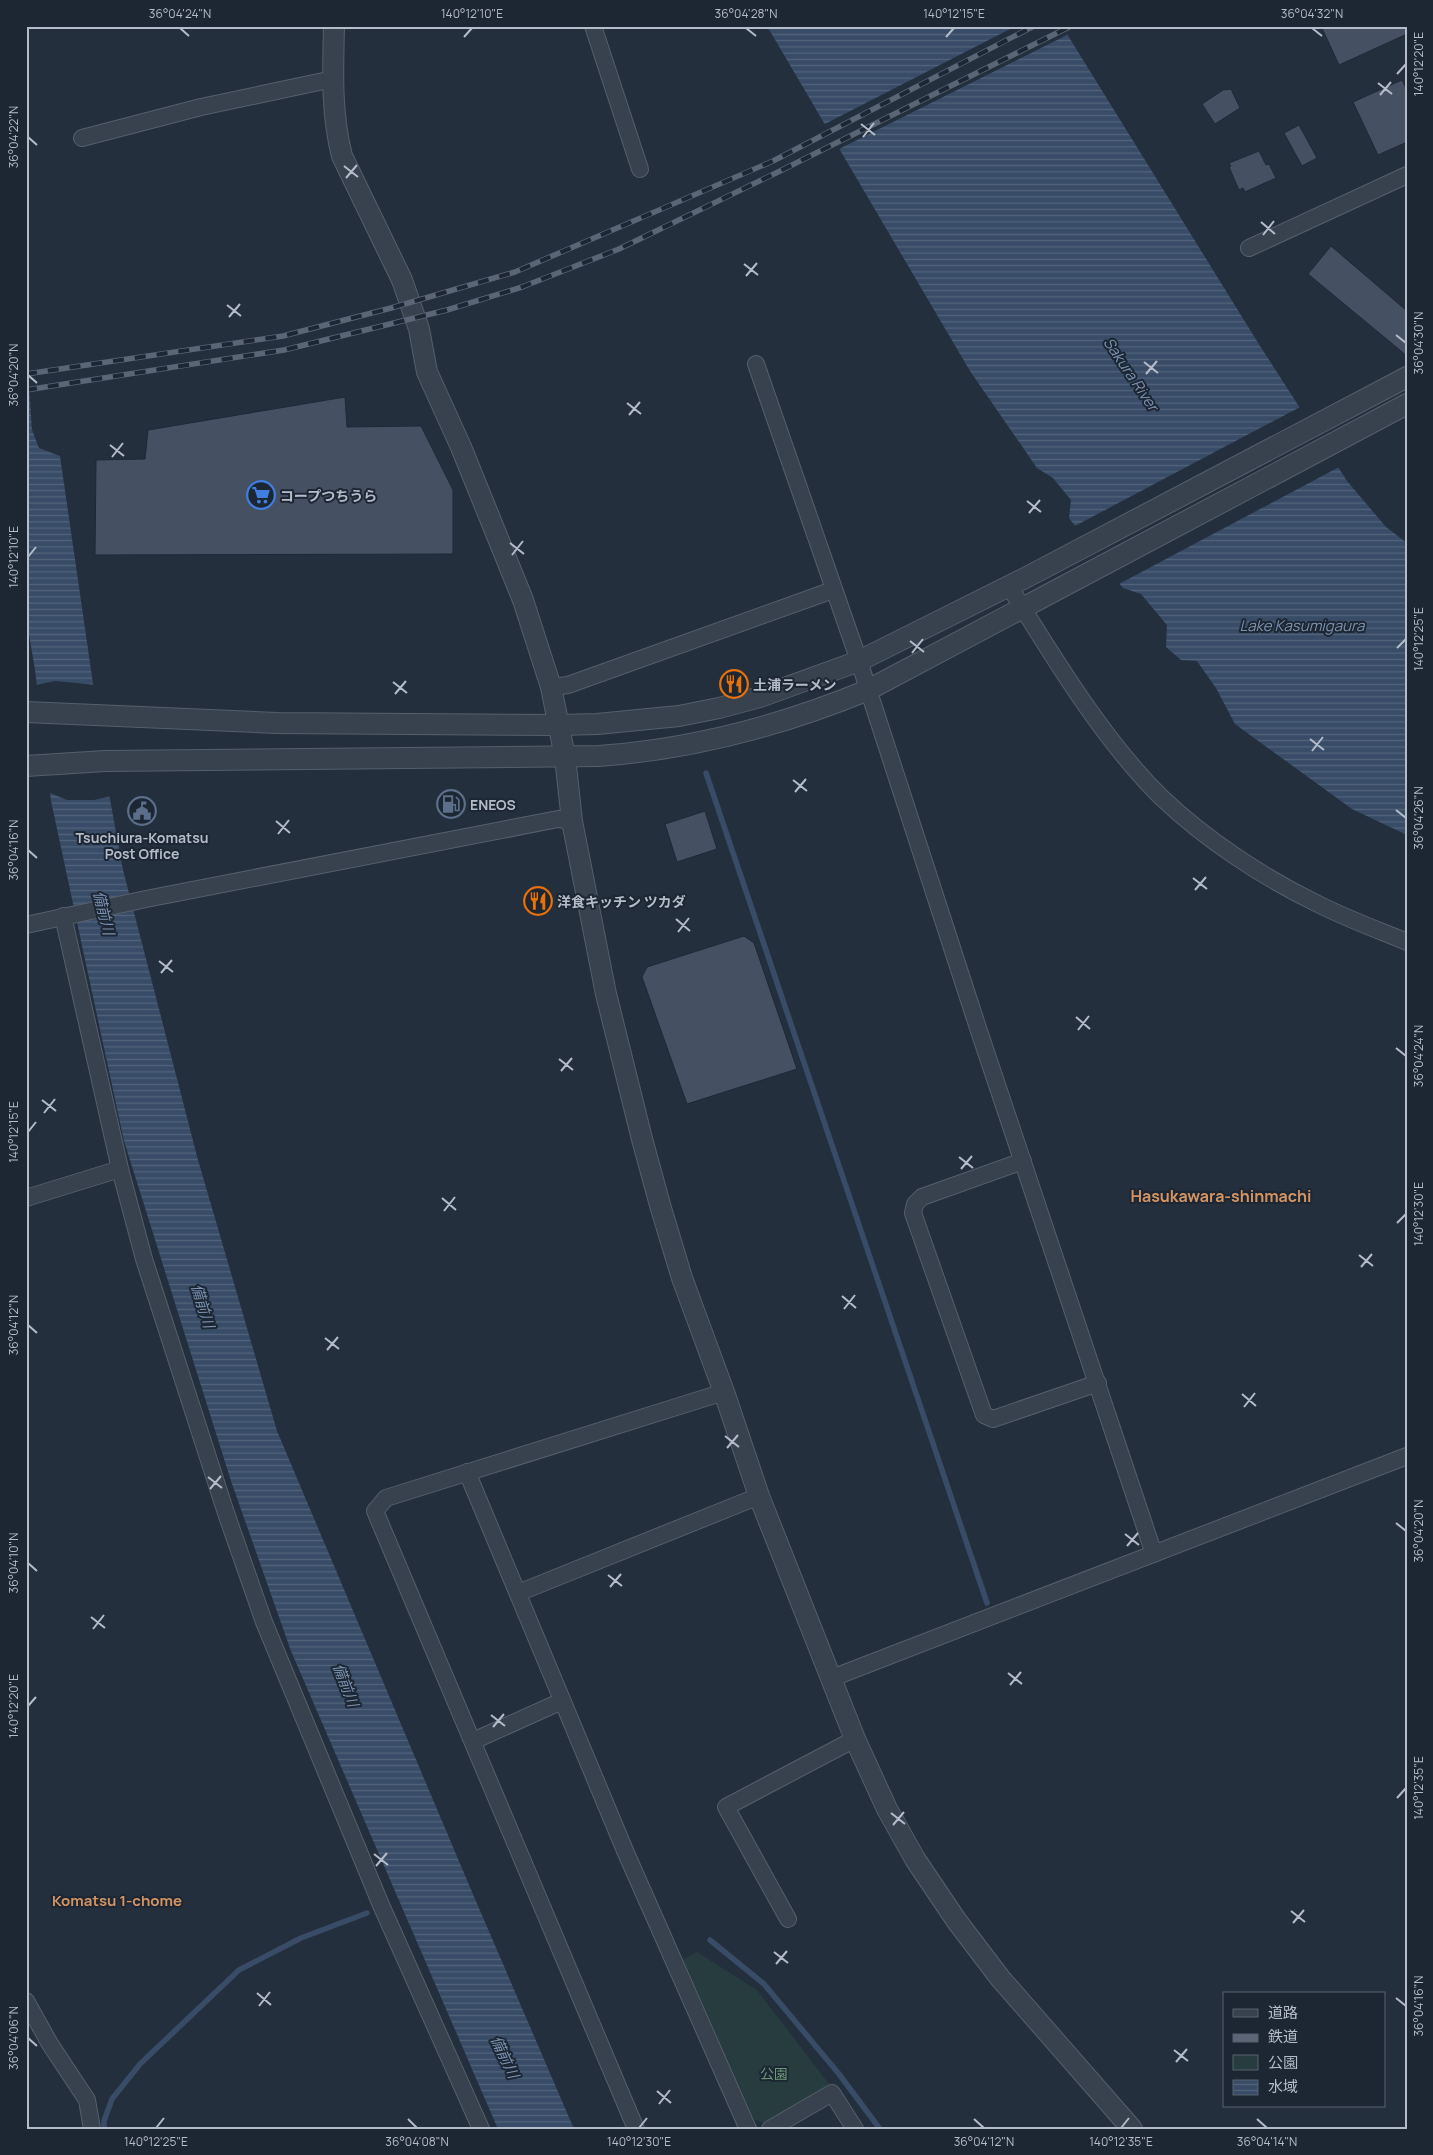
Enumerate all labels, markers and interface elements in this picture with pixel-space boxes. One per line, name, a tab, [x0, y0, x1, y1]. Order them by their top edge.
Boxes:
text: 36°04'24"N	[149, 5, 211, 22]
text: 140°12'10"E	[441, 5, 503, 22]
text: 36°04'28"N	[715, 5, 777, 22]
text: 140°12'15"E	[923, 5, 985, 22]
text: 36°04'32"N	[1281, 5, 1343, 22]
text: 140°12'20"E	[1410, 32, 1427, 96]
text: 36°04'22"N	[5, 106, 22, 168]
text: 36°04'30"N	[1410, 312, 1427, 374]
water label: Sakura River	[1099, 333, 1165, 417]
text: 36°04'20"N	[5, 343, 22, 407]
supermarket icon: コープつちうら	[246, 480, 276, 510]
place label: コープつちうら	[280, 486, 377, 505]
text: 140°12'10"E	[5, 526, 22, 588]
text: 140°12'25"E	[1410, 607, 1427, 671]
water label: Lake Kasumigaura	[1240, 615, 1365, 636]
restaurant icon: 土浦ラーメン	[719, 669, 749, 699]
place label: 土浦ラーメン	[753, 675, 836, 694]
text: 36°04'26"N	[1410, 786, 1427, 850]
fuel station icon: ENEOS	[436, 789, 466, 819]
place label: ENEOS	[470, 795, 516, 814]
public building icon: Tsuchiura-Komatsu Post Office	[127, 796, 157, 826]
text: 36°04'16"N	[5, 819, 22, 881]
place label: Tsuchiura-Komatsu Post Office	[75, 828, 209, 863]
restaurant icon: 洋食キッチン ツカダ	[523, 886, 553, 916]
water label: 備前川	[88, 889, 120, 939]
place label: 洋食キッチン ツカダ	[557, 892, 686, 911]
text: 36°04'24"N	[1410, 1025, 1427, 1087]
text: 140°12'15"E	[5, 1101, 22, 1163]
text: 140°12'30"E	[1410, 1182, 1427, 1246]
district label: Hasukawara-shinmachi	[1130, 1185, 1312, 1207]
water label: 備前川	[186, 1281, 220, 1332]
text: 36°04'12"N	[5, 1295, 22, 1355]
text: 36°04'20"N	[1410, 1499, 1427, 1563]
text: 36°04'10"N	[5, 1533, 22, 1594]
water label: 備前川	[328, 1660, 365, 1712]
text: 140°12'20"E	[5, 1674, 22, 1738]
text: 140°12'35"E	[1410, 1756, 1427, 1820]
district label: Komatsu 1-chome	[52, 1890, 182, 1911]
text: 36°04'16"N	[1410, 1975, 1427, 2037]
legend	[1223, 1992, 1386, 2108]
text: 道路	[1268, 2002, 1298, 2023]
text: 36°04'06"N	[5, 2006, 22, 2070]
text: 鉄道	[1268, 2026, 1298, 2047]
water label: 備前川	[486, 2032, 525, 2084]
text: 公園	[1268, 2052, 1298, 2073]
park label: 公園	[760, 2064, 788, 2083]
text: 水域	[1268, 2076, 1298, 2097]
text: 140°12'25"E	[124, 2133, 188, 2150]
text: 36°04'08"N	[385, 2133, 449, 2150]
text: 140°12'30"E	[607, 2133, 671, 2150]
text: 36°04'12"N	[954, 2133, 1014, 2150]
text: 140°12'35"E	[1089, 2133, 1153, 2150]
text: 36°04'14"N	[1237, 2133, 1297, 2150]

